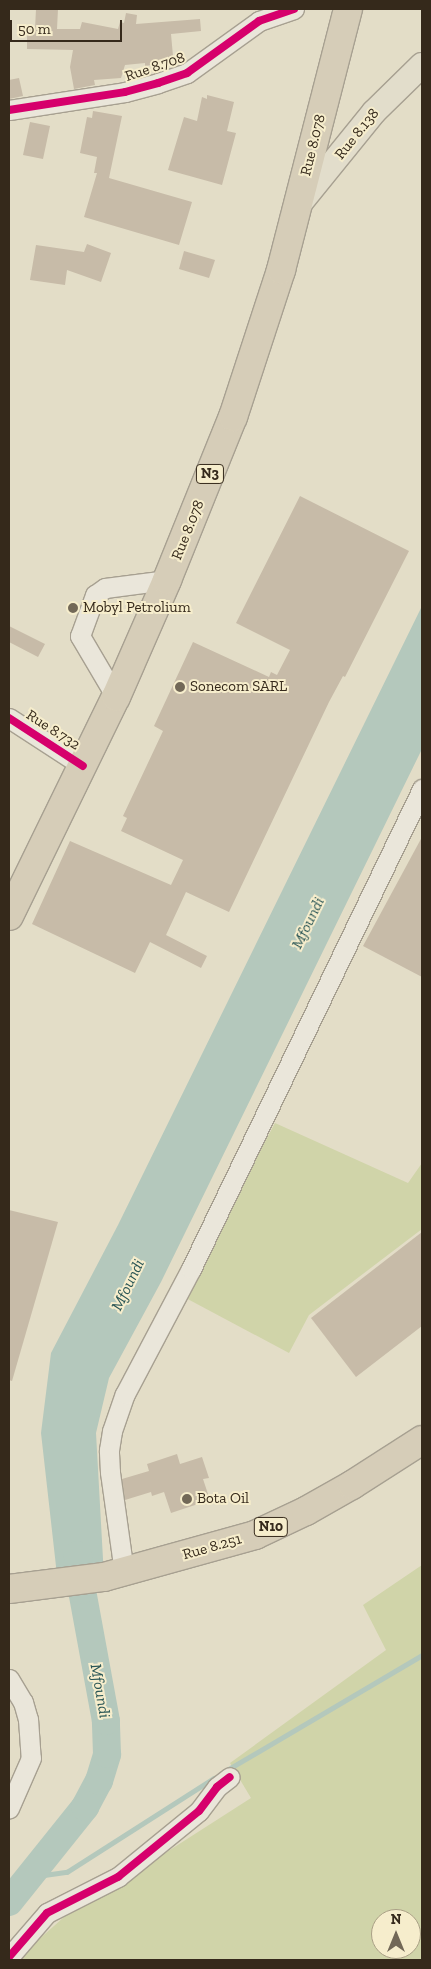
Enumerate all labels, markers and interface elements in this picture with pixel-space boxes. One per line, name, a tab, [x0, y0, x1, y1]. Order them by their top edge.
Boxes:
scale bar	[12, 10, 125, 42]
text: 50 m	[18, 20, 51, 38]
street label: Rue 8.708	[123, 48, 187, 86]
street label: Rue 8.138	[331, 105, 383, 163]
street label: Rue 8.078	[297, 112, 329, 178]
road number: N3	[195, 462, 225, 486]
street label: Rue 8.078	[168, 498, 208, 562]
place label: Mobyl Petrolium	[83, 599, 191, 617]
marker: Mobyl Petrolium	[67, 602, 79, 614]
place label: Sonecom SARL	[190, 678, 287, 696]
marker: Sonecom SARL	[174, 681, 186, 693]
street label: Rue 8.732	[23, 706, 83, 754]
water label: Mfoundi	[287, 894, 329, 952]
water label: Mfoundi	[107, 1256, 149, 1314]
place label: Bota Oil	[197, 1490, 249, 1508]
marker: Bota Oil	[181, 1493, 193, 1505]
road number: N10	[254, 1515, 288, 1538]
street label: Rue 8.251	[180, 1530, 244, 1564]
water label: Mfoundi	[86, 1662, 114, 1720]
north arrow	[371, 1909, 421, 1959]
text: N	[391, 1911, 401, 1928]

